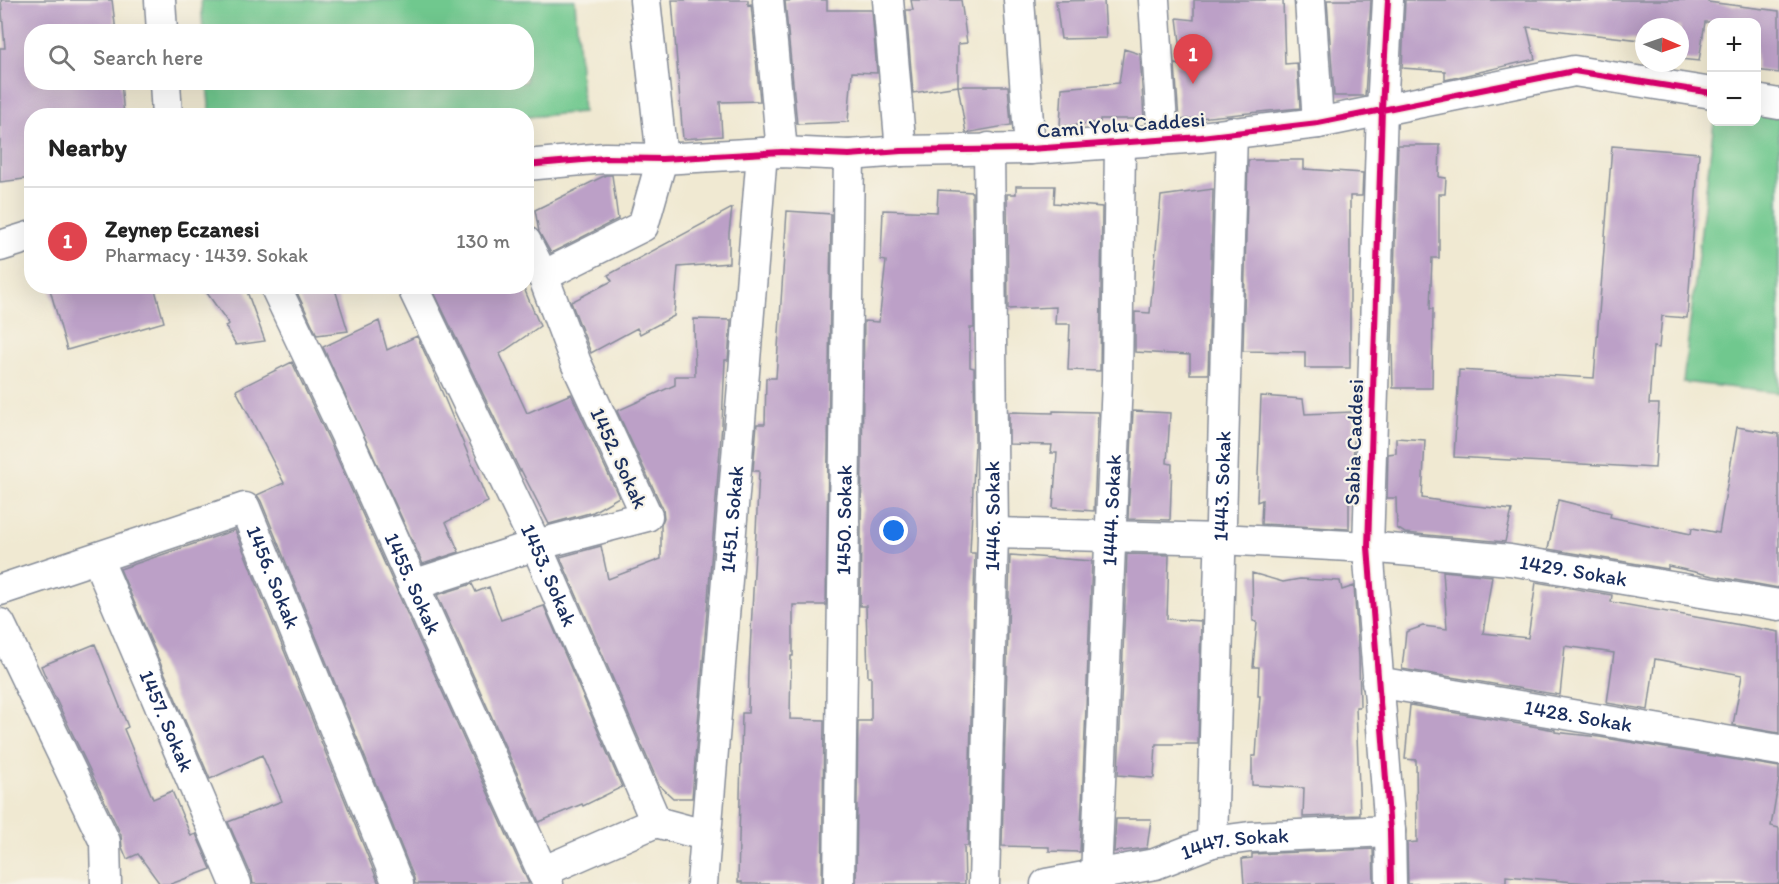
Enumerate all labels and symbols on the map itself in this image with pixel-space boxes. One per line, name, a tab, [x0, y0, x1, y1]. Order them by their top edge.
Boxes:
north arrow	[1635, 18, 1689, 72]
pin: 1	[1174, 34, 1212, 84]
street label: Cami Yolu Caddesi	[1036, 106, 1206, 143]
street label: Sabia Caddesi	[1339, 378, 1368, 506]
street label: 1452. Sokak	[585, 403, 654, 513]
street label: 1443. Sokak	[1207, 430, 1236, 542]
street label: 1444. Sokak	[1096, 454, 1126, 567]
street label: 1446. Sokak	[979, 460, 1005, 572]
street label: 1451. Sokak	[715, 464, 748, 574]
street label: 1450. Sokak	[830, 464, 857, 576]
your location	[879, 516, 908, 545]
street label: 1453. Sokak	[516, 520, 583, 630]
street label: 1456. Sokak	[241, 522, 306, 632]
street label: 1455. Sokak	[380, 529, 447, 638]
street label: 1429. Sokak	[1518, 549, 1629, 591]
street label: 1457. Sokak	[134, 666, 200, 776]
street label: 1428. Sokak	[1522, 694, 1634, 737]
street label: 1447. Sokak	[1177, 822, 1289, 865]

